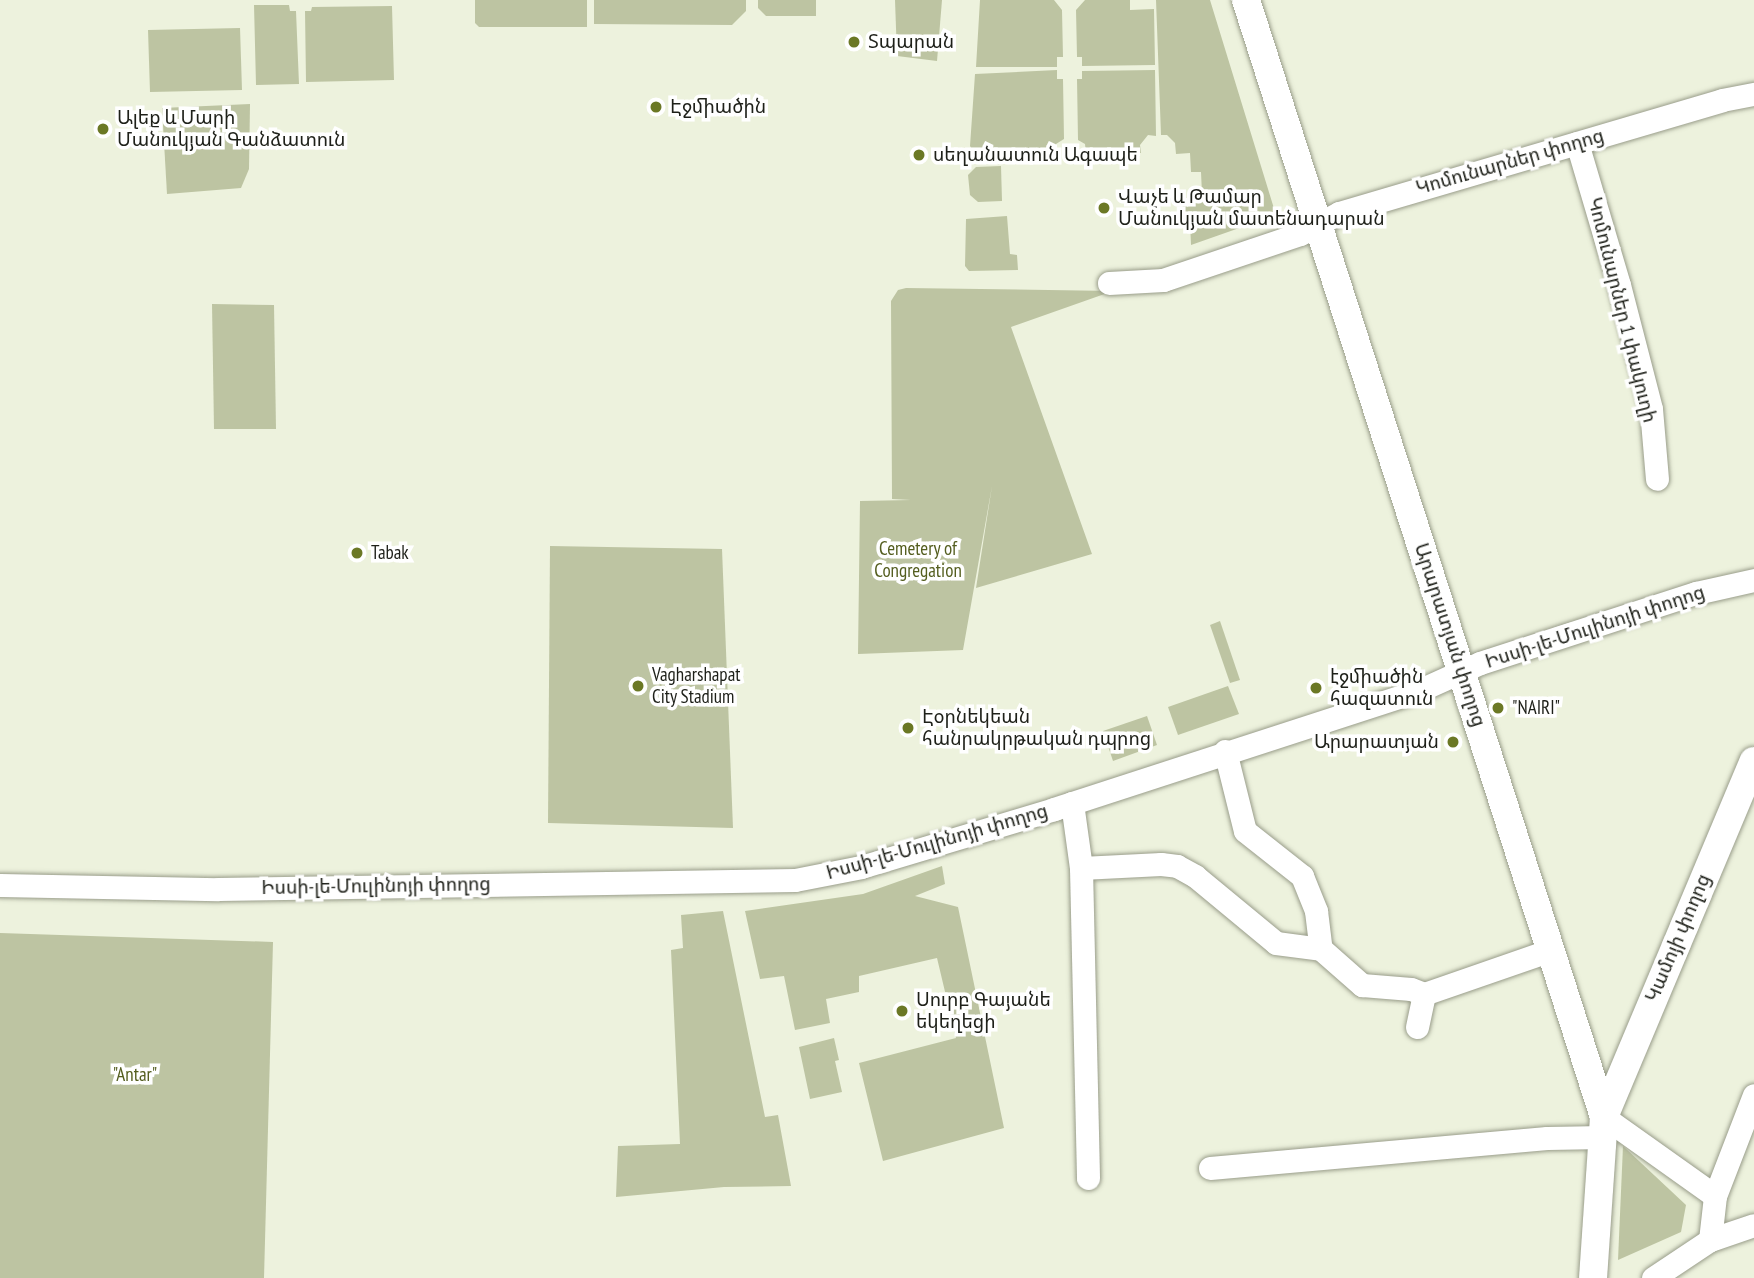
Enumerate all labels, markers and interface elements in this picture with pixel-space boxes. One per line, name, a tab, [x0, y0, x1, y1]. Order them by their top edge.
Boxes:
place label: Տպարան	[868, 31, 954, 53]
marker: Տպարան	[846, 34, 862, 50]
place label: Էջմիածին	[670, 96, 766, 118]
marker: Էջմիածին	[648, 99, 664, 115]
place label: Ալեք և Մարի Մանուկյան Գանձատուն	[117, 107, 345, 151]
marker: Ալեք և Մարի Մանուկյան Գանձատուն	[95, 121, 111, 137]
street label: Կոմունարներ փողոց	[1413, 124, 1607, 200]
place label: սեղանատուն Ագապե	[933, 144, 1138, 166]
marker: սեղանատուն Ագապե	[911, 147, 927, 163]
place label: Վաչե և Թամար Մանուկյան մատենադարան	[1118, 186, 1385, 230]
street label: Կոմունարներ 1 փակուղի	[1583, 195, 1661, 425]
marker: Վաչե և Թամար Մանուկյան մատենադարան	[1096, 200, 1112, 216]
park label: Cemetery of Congregation	[874, 538, 962, 582]
street label: Արարատյան փողոց	[1410, 540, 1490, 730]
place label: Tabak	[371, 542, 409, 564]
marker: Tabak	[349, 545, 365, 561]
street label: Իսսի-լե-Մուլինոյի փողոց	[1482, 581, 1708, 673]
place label: Vagharshapat City Stadium	[652, 664, 740, 708]
place label: էջմիածին հազատուն	[1330, 666, 1433, 710]
marker: Vagharshapat City Stadium	[630, 678, 646, 694]
marker: էջմիածին հազատուն	[1308, 680, 1324, 696]
place label: "NAIRI"	[1512, 697, 1560, 719]
marker: "NAIRI"	[1490, 700, 1506, 716]
place label: Էօրնեկեան հանրակրթական դպրոց	[922, 706, 1151, 750]
marker: Էօրնեկեան հանրակրթական դպրոց	[900, 720, 916, 736]
place label: Արարատյան	[1314, 731, 1439, 753]
marker: Արարատյան	[1445, 734, 1461, 750]
street label: Իսսի-լե-Մուլինոյի փողոց	[824, 799, 1050, 885]
street label: Կամոյի փողոց	[1641, 871, 1715, 1005]
street label: Իսսի-լե-Մուլինոյի փողոց	[261, 873, 491, 899]
place label: Սուրբ Գայանե եկեղեցի	[916, 989, 1051, 1033]
marker: Սուրբ Գայանե եկեղեցի	[894, 1003, 910, 1019]
park label: "Antar"	[113, 1064, 157, 1086]

